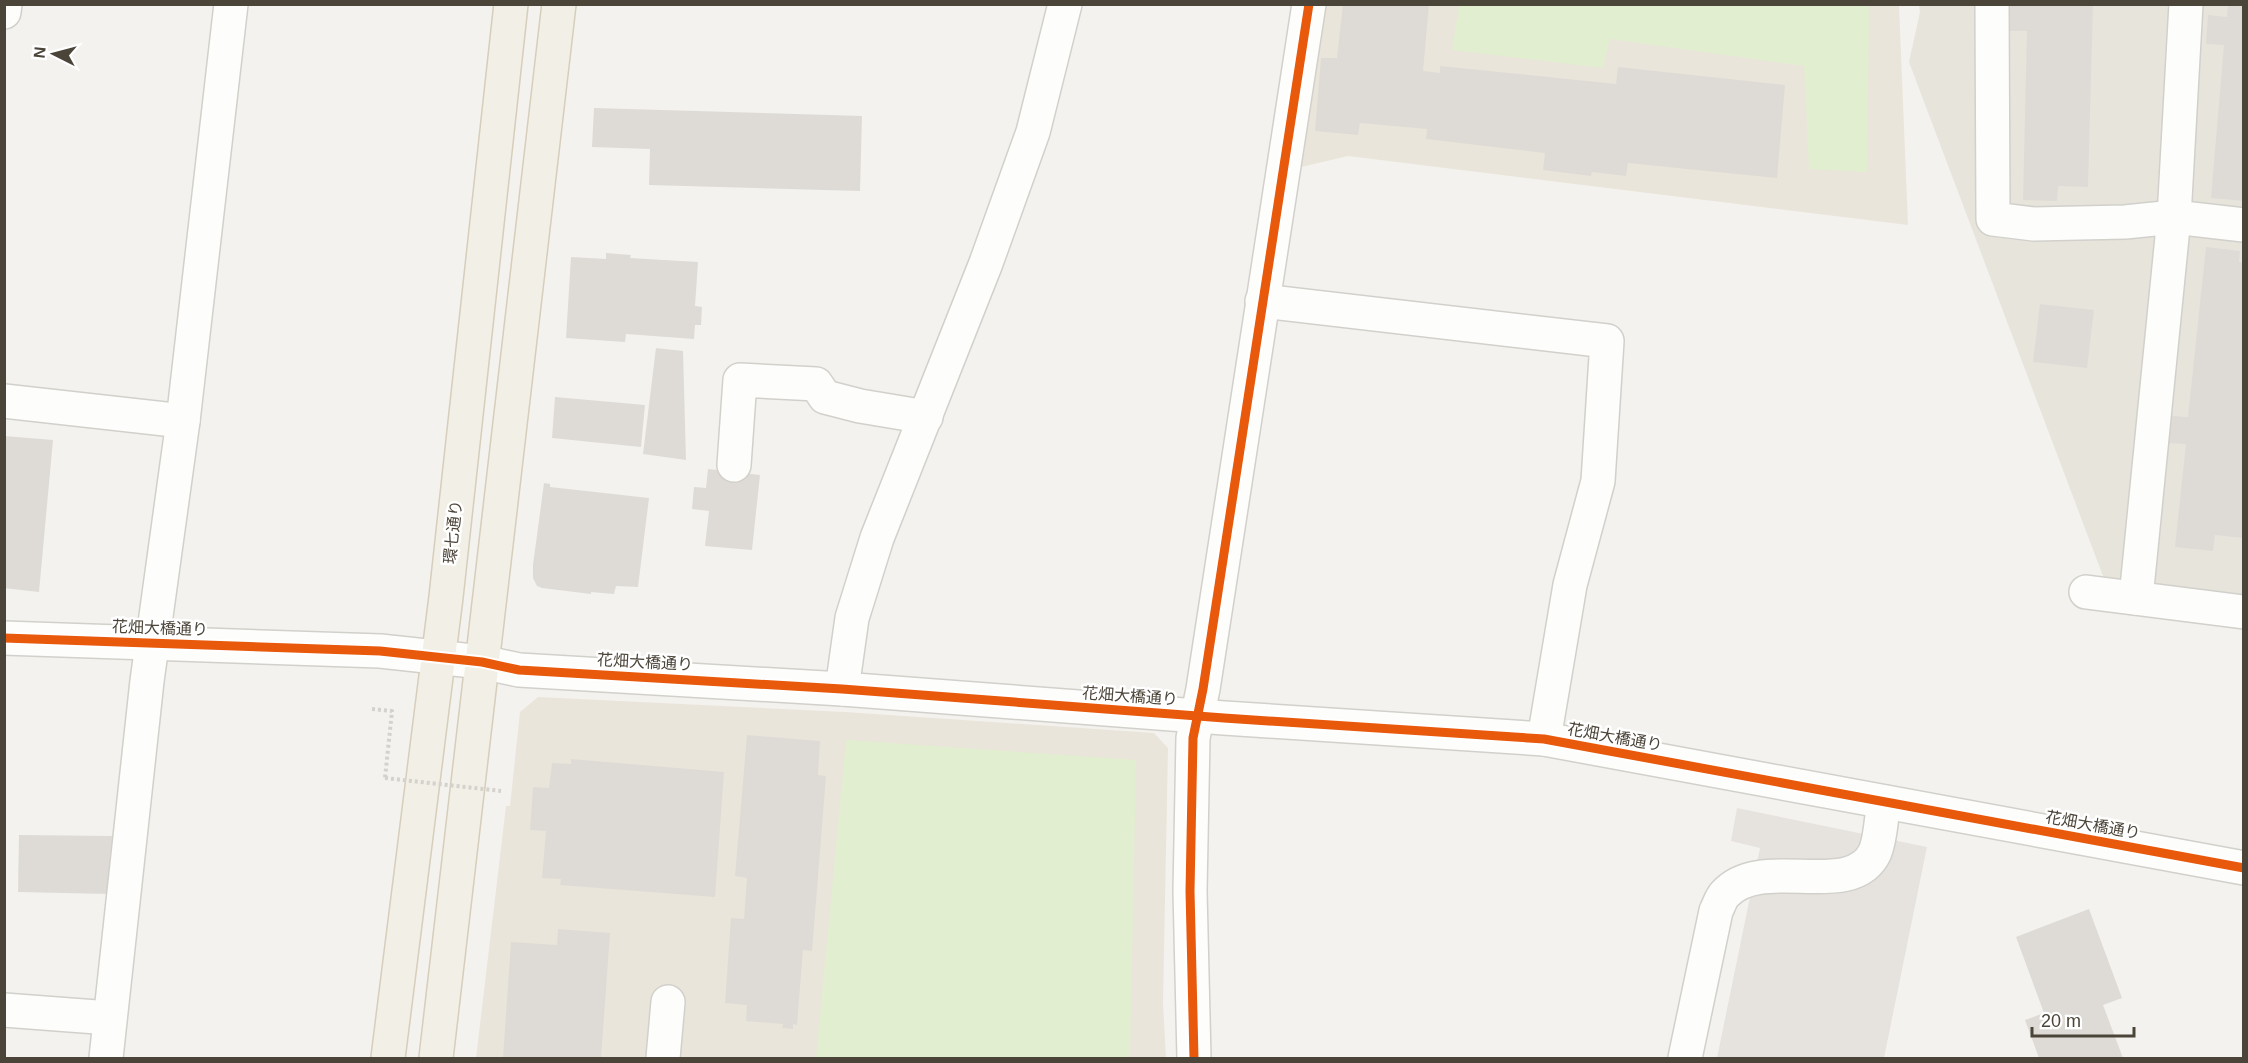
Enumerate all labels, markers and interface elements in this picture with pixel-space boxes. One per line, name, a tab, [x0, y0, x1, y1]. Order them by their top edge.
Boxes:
north arrow	[24, 24, 84, 84]
text: N	[31, 46, 49, 59]
street label: 環七通り	[441, 499, 465, 565]
street label: 花畑大橋通り	[112, 618, 208, 638]
street label: 花畑大橋通り	[597, 651, 693, 673]
street label: 花畑大橋通り	[1082, 684, 1178, 708]
street label: 花畑大橋通り	[1566, 720, 1664, 754]
street label: 花畑大橋通り	[2044, 808, 2142, 842]
scale bar	[2032, 1000, 2134, 1038]
text: 20 m	[2041, 1011, 2081, 1031]

